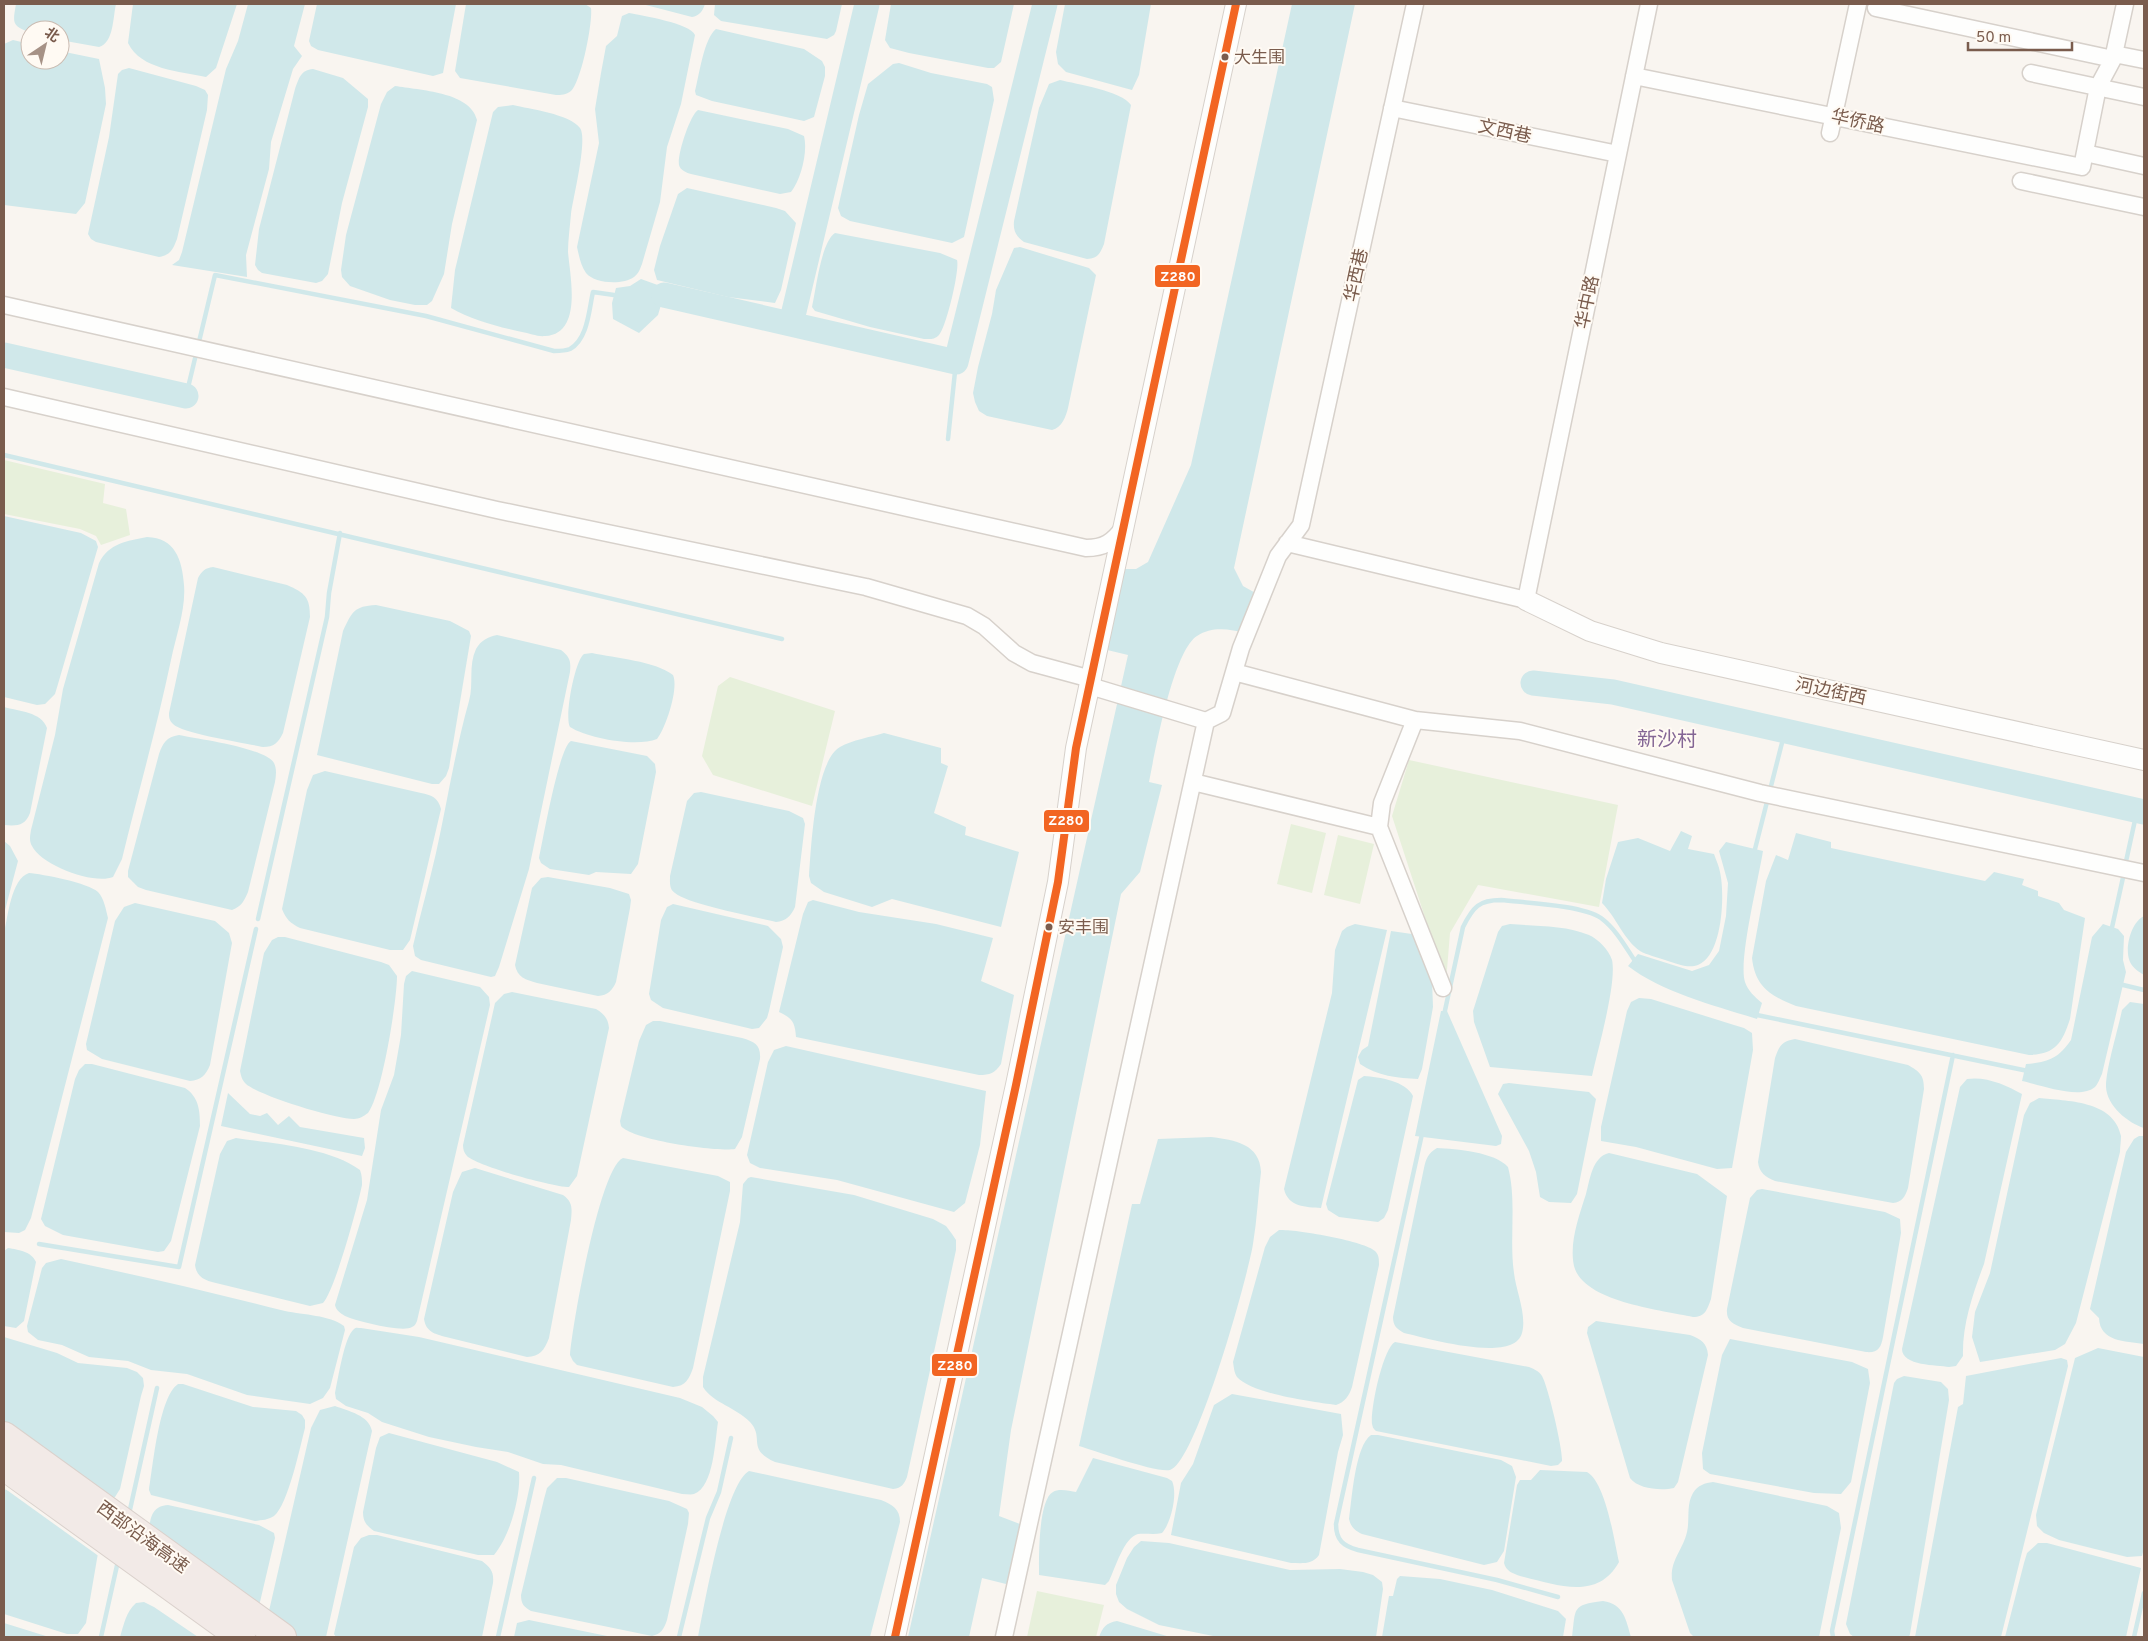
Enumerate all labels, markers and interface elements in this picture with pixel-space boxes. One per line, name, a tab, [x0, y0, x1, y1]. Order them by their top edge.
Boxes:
north arrow	[20, 20, 70, 70]
scale bar	[1968, 20, 2072, 52]
text: 北	[41, 25, 62, 47]
text: 50 m	[1976, 29, 2011, 48]
place label: 大生围	[1234, 48, 1285, 70]
marker: 大生围	[1220, 52, 1230, 62]
street label: 华侨路	[1829, 106, 1886, 139]
street label: 文西巷	[1476, 116, 1533, 149]
street label: 华西巷	[1341, 247, 1374, 304]
line badge: Z280	[1154, 264, 1201, 288]
text: Z280	[1160, 269, 1196, 286]
street label: 华中路	[1572, 274, 1605, 331]
street label: 河边街西	[1793, 674, 1868, 711]
district label: 新沙村	[1637, 728, 1697, 754]
line badge: Z280	[1043, 809, 1090, 833]
text: Z280	[1048, 813, 1084, 830]
place label: 安丰围	[1058, 918, 1109, 940]
marker: 安丰围	[1044, 922, 1054, 932]
line badge: Z280	[931, 1353, 978, 1377]
text: Z280	[937, 1358, 973, 1375]
street label: 西部沿海高速	[92, 1497, 193, 1579]

